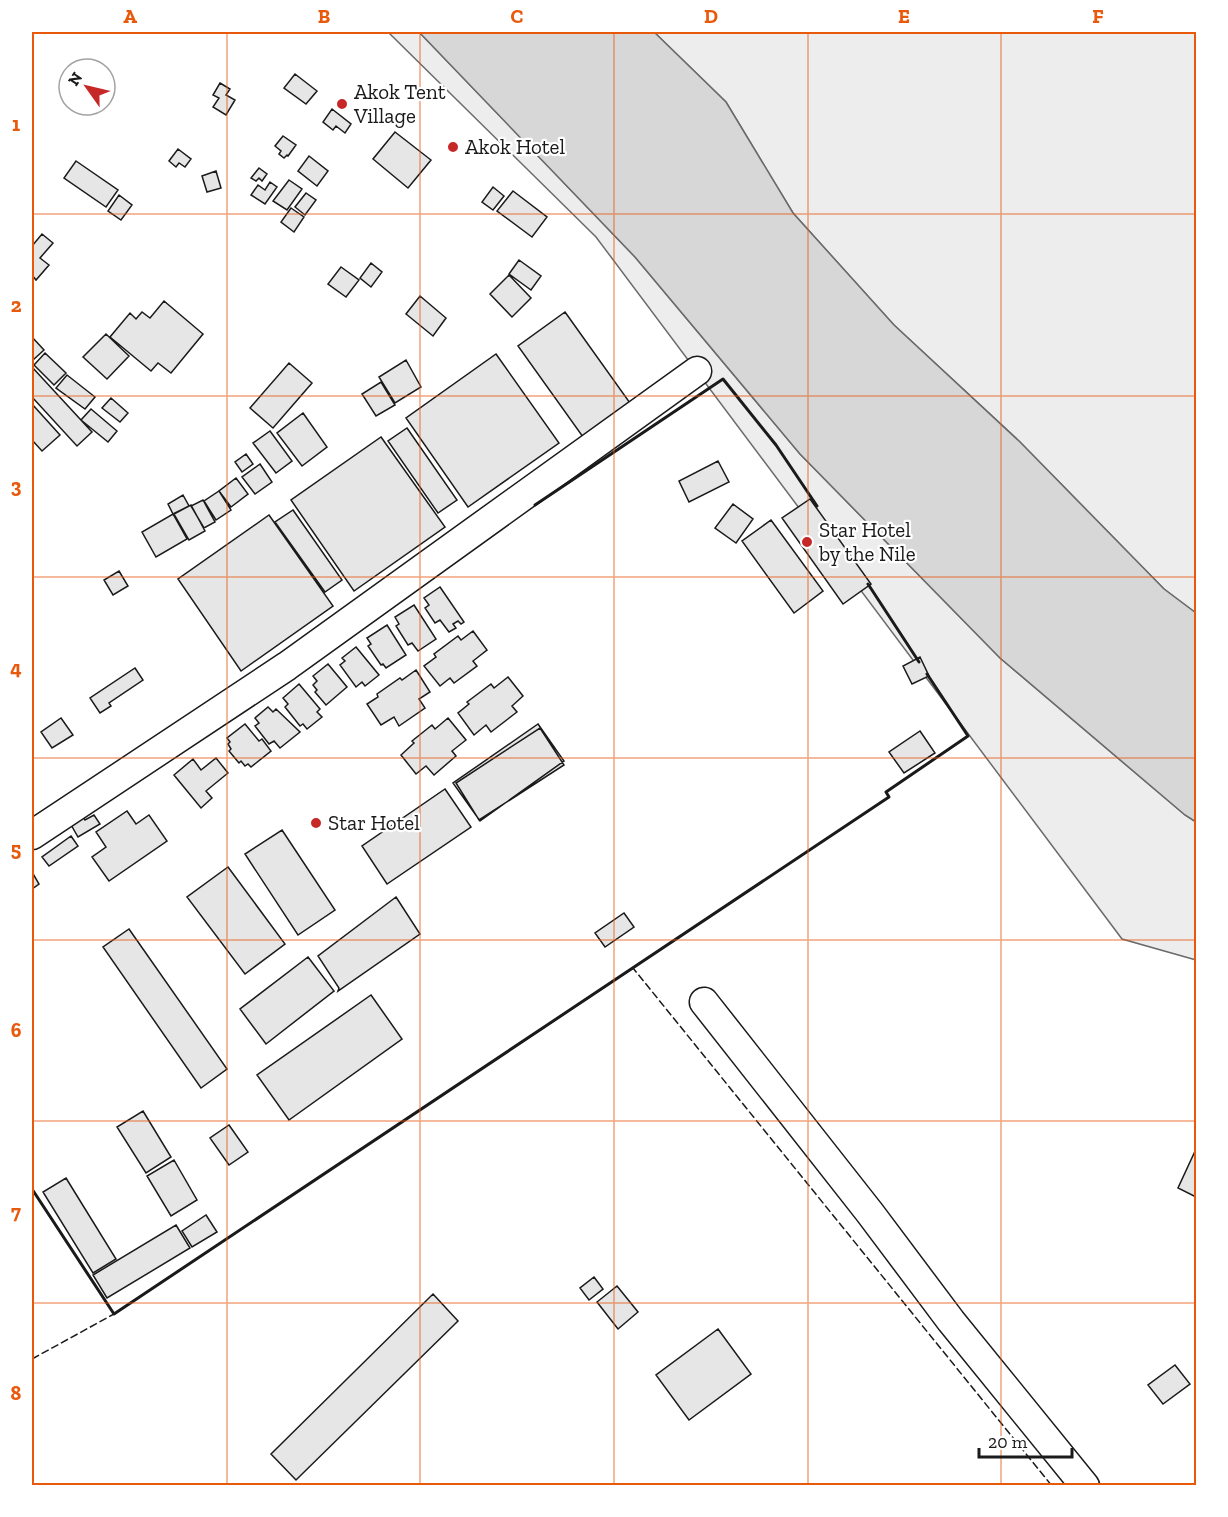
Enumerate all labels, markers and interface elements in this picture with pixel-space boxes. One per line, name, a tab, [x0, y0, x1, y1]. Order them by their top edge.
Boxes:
text: A	[123, 4, 137, 28]
text: B	[318, 4, 330, 28]
text: C	[511, 4, 524, 28]
text: D	[704, 4, 718, 28]
text: E	[898, 4, 910, 28]
text: F	[1092, 4, 1104, 28]
north arrow	[57, 57, 117, 117]
text: N	[64, 69, 86, 89]
place label: Akok Tent Village	[353, 79, 446, 128]
marker: Akok Tent Village	[335, 97, 349, 111]
text: 1	[12, 112, 20, 136]
place label: Akok Hotel	[465, 134, 565, 159]
marker: Akok Hotel	[446, 140, 460, 154]
text: 2	[11, 293, 22, 317]
text: 3	[11, 474, 22, 498]
place label: Star Hotel by the Nile	[818, 517, 916, 566]
marker: Star Hotel by the Nile	[800, 535, 814, 549]
text: 4	[10, 656, 22, 680]
place label: Star Hotel	[328, 810, 420, 835]
marker: Star Hotel	[309, 816, 323, 830]
text: 5	[11, 837, 21, 861]
text: 6	[11, 1018, 22, 1042]
text: 7	[11, 1200, 21, 1224]
text: 8	[11, 1381, 22, 1405]
scale bar	[979, 1421, 1072, 1459]
text: 20 m	[988, 1431, 1028, 1453]

